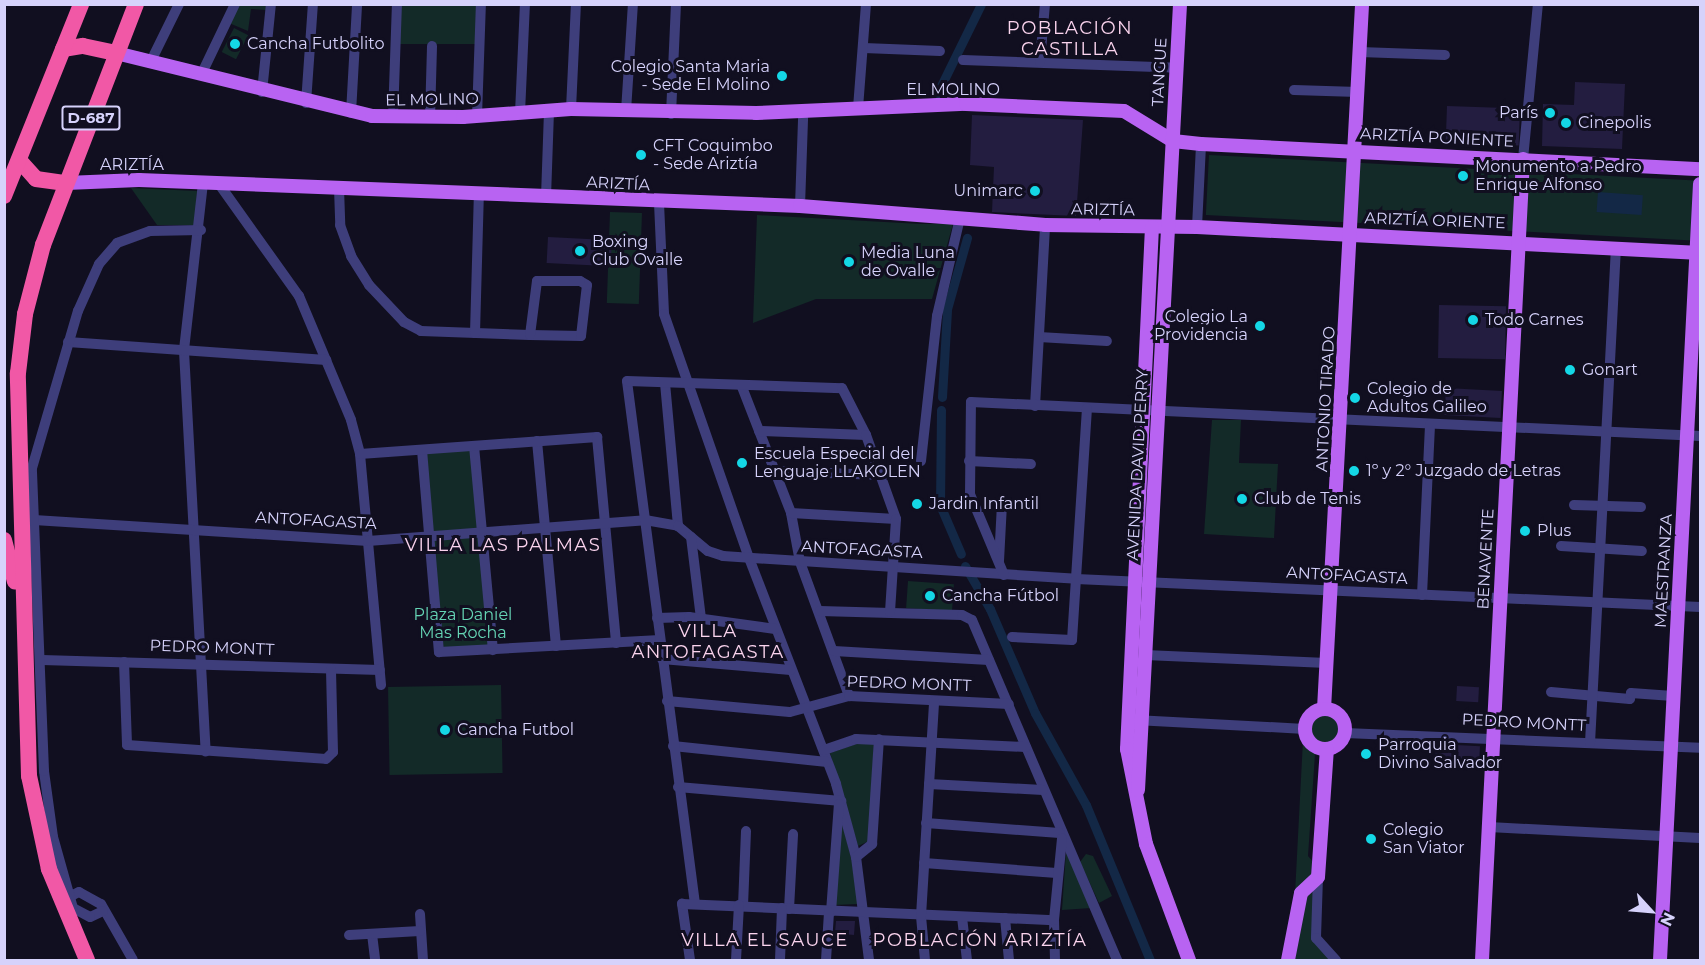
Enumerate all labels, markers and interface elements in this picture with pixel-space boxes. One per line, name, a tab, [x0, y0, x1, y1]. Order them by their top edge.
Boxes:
district label: POBLACIÓN CASTILLA	[1007, 18, 1133, 60]
place label: Cancha Futbolito	[247, 34, 384, 54]
marker: Cancha Futbolito	[228, 37, 242, 51]
street label: TANGUE	[1149, 37, 1171, 107]
place label: Colegio Santa Maria - Sede El Molino	[611, 57, 770, 95]
marker: Colegio Santa Maria - Sede El Molino	[775, 69, 789, 83]
street label: EL MOLINO	[906, 80, 1000, 100]
street label: EL MOLINO	[385, 90, 479, 110]
place label: París	[1499, 103, 1538, 123]
road number: D-687	[61, 106, 121, 130]
marker: París	[1543, 106, 1557, 120]
place label: Cinepolis	[1578, 113, 1651, 133]
marker: Cinepolis	[1559, 116, 1573, 130]
street label: ARIZTÍA PONIENTE	[1359, 124, 1515, 152]
place label: CFT Coquimbo - Sede Ariztía	[653, 136, 773, 174]
marker: CFT Coquimbo - Sede Ariztía	[634, 148, 648, 162]
street label: ARIZTÍA	[100, 155, 164, 175]
place label: Monumento a Pedro Enrique Alfonso	[1475, 157, 1641, 195]
marker: Monumento a Pedro Enrique Alfonso	[1456, 169, 1470, 183]
street label: ARIZTÍA	[586, 173, 650, 195]
place label: Unimarc	[954, 181, 1023, 201]
marker: Unimarc	[1028, 184, 1042, 198]
street label: ARIZTÍA	[1071, 200, 1135, 220]
street label: ARIZTÍA ORIENTE	[1364, 209, 1506, 233]
place label: Boxing Club Ovalle	[592, 232, 683, 270]
place label: Media Luna de Ovalle	[861, 243, 955, 281]
marker: Boxing Club Ovalle	[573, 244, 587, 258]
marker: Media Luna de Ovalle	[842, 255, 856, 269]
place label: Colegio La Providencia	[1154, 307, 1248, 345]
place label: Todo Carnes	[1485, 310, 1584, 330]
marker: Todo Carnes	[1466, 313, 1480, 327]
marker: Colegio La Providencia	[1253, 319, 1267, 333]
street label: ANTONIO TIRADO	[1313, 326, 1339, 472]
place label: Gonart	[1582, 360, 1638, 380]
marker: Gonart	[1563, 363, 1577, 377]
street label: AVENIDA DAVID PERRY	[1123, 369, 1153, 561]
place label: Colegio de Adultos Galileo	[1367, 379, 1487, 417]
marker: Colegio de Adultos Galileo	[1348, 391, 1362, 405]
place label: Escuela Especial del Lenguaje LLAKOLEN	[754, 444, 921, 482]
marker: Escuela Especial del Lenguaje LLAKOLEN	[735, 456, 749, 470]
place label: 1º y 2° Juzgado de Letras	[1366, 461, 1561, 481]
marker: 1º y 2° Juzgado de Letras	[1347, 464, 1361, 478]
place label: Club de Tenis	[1254, 489, 1361, 509]
marker: Club de Tenis	[1235, 492, 1249, 506]
place label: Jardin Infantil	[929, 494, 1039, 514]
marker: Jardin Infantil	[910, 497, 924, 511]
street label: ANTOFAGASTA	[255, 508, 377, 534]
street label: BENAVENTE	[1474, 508, 1498, 610]
street label: MAESTRANZA	[1651, 513, 1677, 629]
place label: Plus	[1537, 521, 1571, 541]
marker: Plus	[1518, 524, 1532, 538]
district label: VILLA LAS PALMAS	[405, 534, 601, 556]
street label: ANTOFAGASTA	[801, 537, 923, 563]
street label: ANTOFAGASTA	[1286, 563, 1408, 589]
place label: Cancha Fútbol	[942, 586, 1059, 606]
marker: Cancha Fútbol	[923, 589, 937, 603]
park label: Plaza Daniel Mas Rocha	[414, 605, 512, 643]
district label: VILLA ANTOFAGASTA	[631, 621, 785, 664]
street label: PEDRO MONTT	[149, 636, 275, 660]
street label: PEDRO MONTT	[846, 672, 972, 696]
street label: PEDRO MONTT	[1461, 710, 1587, 736]
place label: Cancha Futbol	[457, 720, 574, 740]
marker: Cancha Futbol	[438, 723, 452, 737]
place label: Parroquia Divino Salvador	[1378, 735, 1502, 773]
marker: Parroquia Divino Salvador	[1359, 747, 1373, 761]
place label: Colegio San Viator	[1383, 820, 1465, 858]
marker: Colegio San Viator	[1364, 832, 1378, 846]
north arrow	[1621, 881, 1681, 941]
text: N	[1656, 909, 1679, 929]
district label: VILLA EL SAUCE	[681, 929, 849, 951]
district label: POBLACIÓN ARIZTÍA	[873, 929, 1087, 951]

